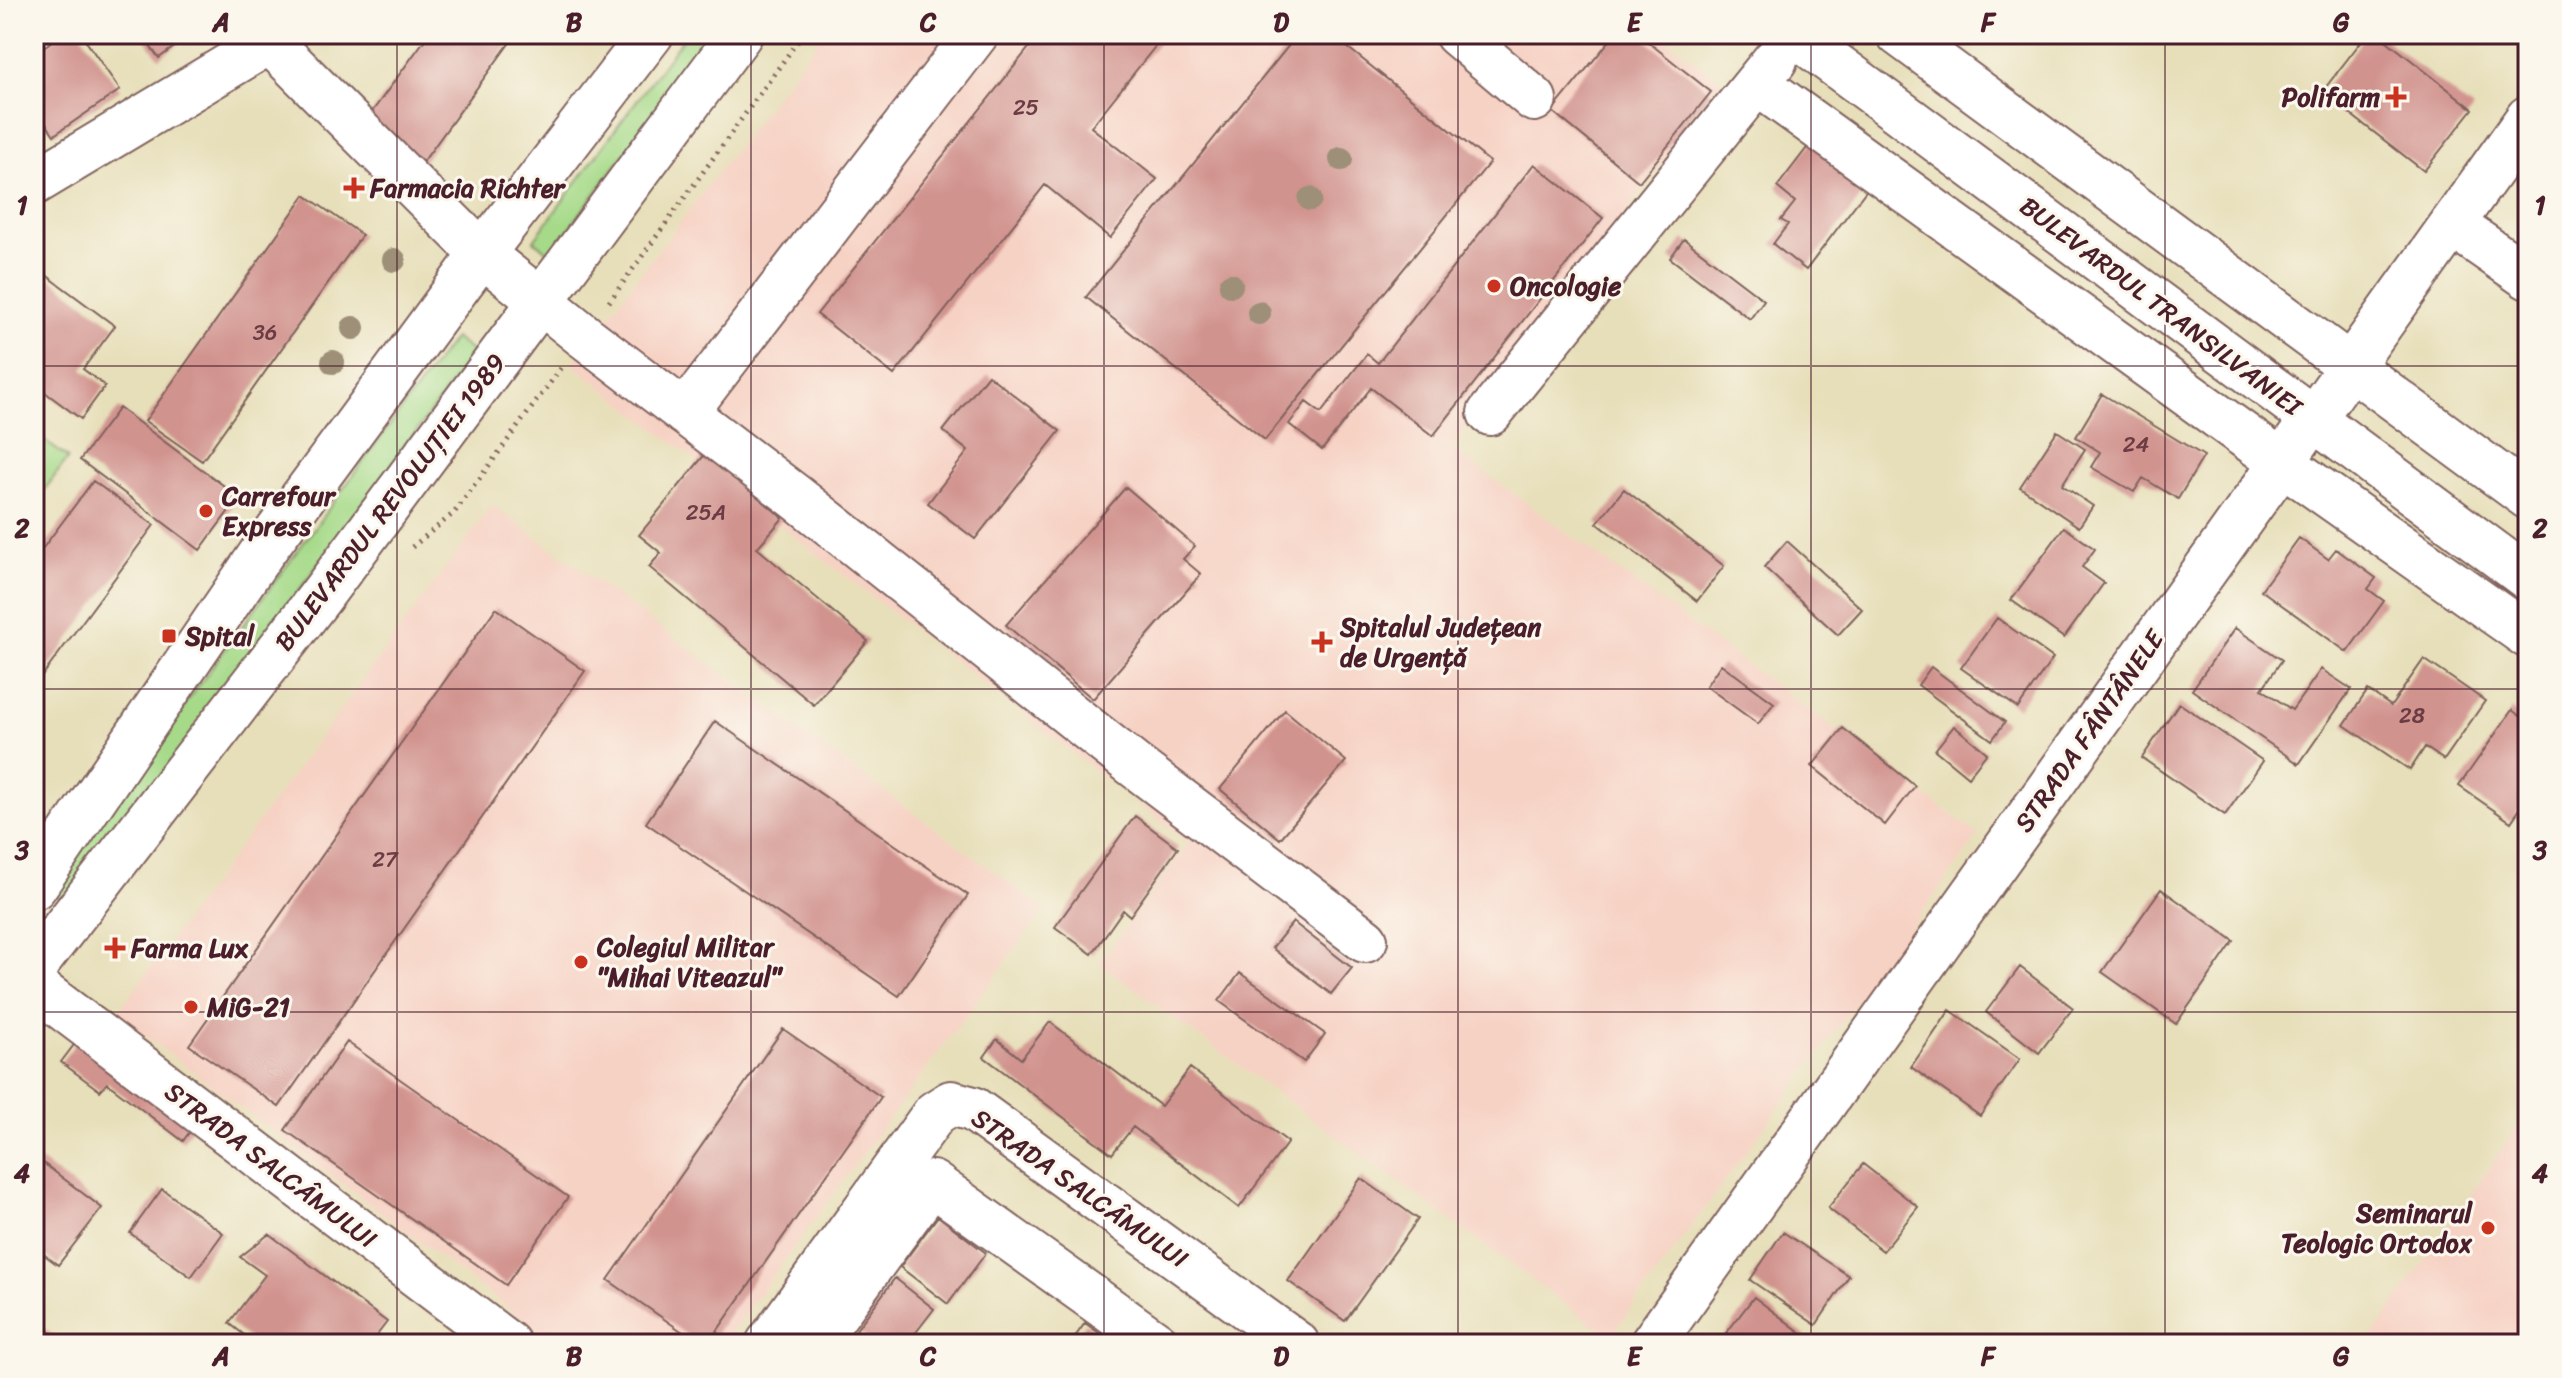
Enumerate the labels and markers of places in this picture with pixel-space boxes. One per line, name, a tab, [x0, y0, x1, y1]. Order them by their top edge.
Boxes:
place label: Polifarm	[2281, 74, 2380, 120]
marker: Polifarm	[2387, 88, 2405, 106]
place label: Farmacia Richter	[369, 165, 566, 211]
marker: Farmacia Richter	[345, 179, 363, 197]
place label: Oncologie	[1510, 263, 1622, 309]
marker: Oncologie	[1485, 277, 1503, 295]
place label: Carrefour Express	[221, 473, 337, 549]
marker: Carrefour Express	[197, 502, 215, 520]
place label: Spitalul Județean de Urgență	[1339, 604, 1542, 680]
place label: Spital	[184, 613, 256, 659]
marker: Spital	[160, 627, 178, 645]
marker: Spitalul Județean de Urgență	[1311, 631, 1333, 653]
place label: Colegiul Militar "Mihai Viteazul"	[596, 924, 784, 1000]
place label: Farma Lux	[130, 925, 249, 971]
marker: Farma Lux	[106, 939, 124, 957]
marker: Colegiul Militar "Mihai Viteazul"	[572, 953, 590, 971]
place label: MiG-21	[206, 984, 290, 1030]
marker: MiG-21	[182, 998, 200, 1016]
place label: Seminarul Teologic Ortodox	[2281, 1190, 2474, 1266]
marker: Seminarul Teologic Ortodox	[2479, 1219, 2497, 1237]

